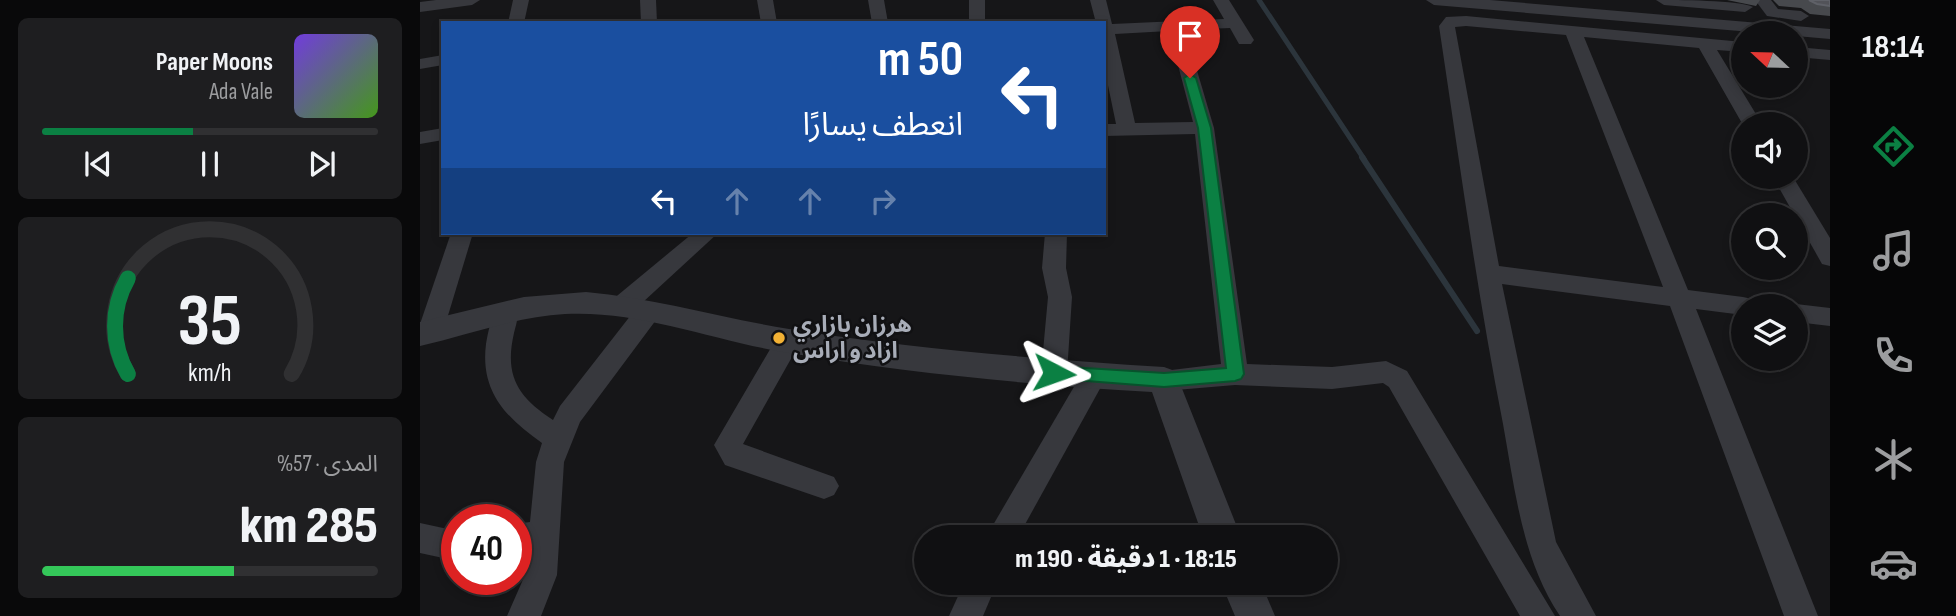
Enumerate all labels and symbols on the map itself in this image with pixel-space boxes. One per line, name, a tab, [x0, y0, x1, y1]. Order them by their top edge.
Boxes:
pin	[1160, 6, 1220, 78]
north arrow	[1731, 21, 1808, 98]
place label: هرزان بازاري ازاد و اراس	[793, 311, 912, 365]
marker: هرزان بازاري ازاد و اراس	[771, 330, 787, 346]
position arrow	[1017, 336, 1091, 410]
speed limit sign: 40	[441, 504, 532, 595]

